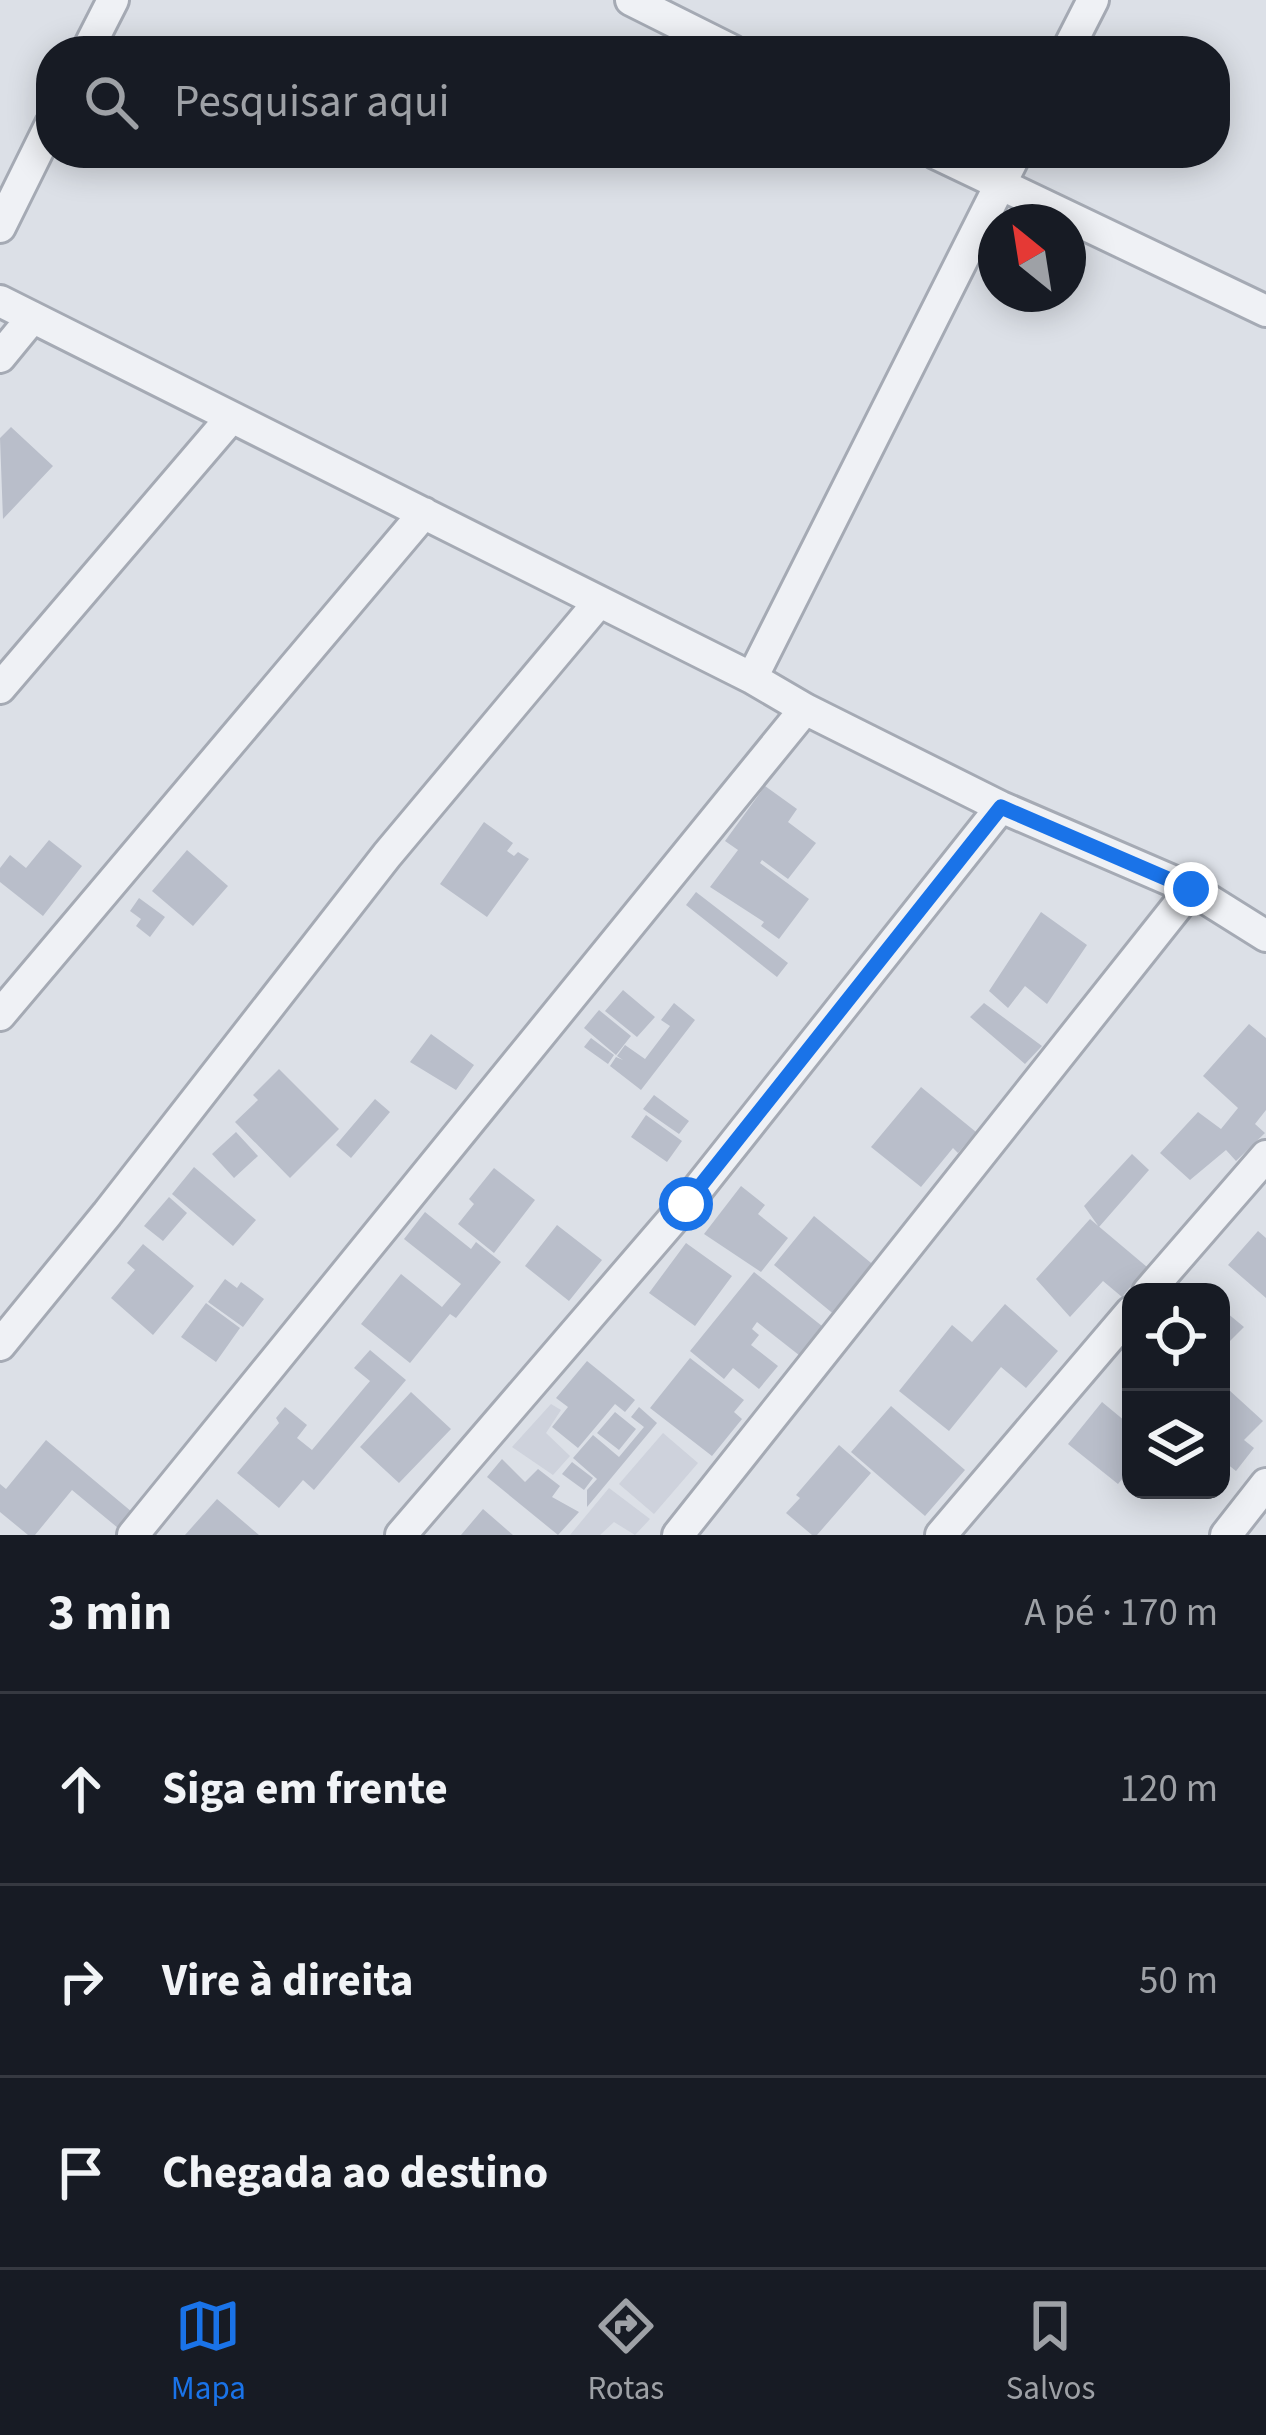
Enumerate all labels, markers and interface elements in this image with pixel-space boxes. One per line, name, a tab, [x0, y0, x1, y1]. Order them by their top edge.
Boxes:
search box	[36, 36, 1230, 168]
icon: search	[78, 69, 144, 135]
text: Pesquisar aqui	[174, 70, 449, 134]
north arrow	[978, 204, 1086, 312]
route end	[1164, 862, 1218, 916]
route start	[659, 1177, 713, 1231]
map controls	[1122, 1283, 1230, 1499]
button: locate	[1122, 1283, 1230, 1391]
button: layers	[1122, 1391, 1230, 1499]
text: 3 min	[48, 1577, 172, 1649]
text: A pé · 170 m	[1024, 1585, 1218, 1641]
icon: ahead	[48, 1756, 114, 1822]
text: Siga em frente	[162, 1757, 448, 1821]
text: 120 m	[1120, 1761, 1218, 1817]
icon: right	[48, 1948, 114, 2014]
text: Vire à direita	[162, 1949, 413, 2013]
text: 50 m	[1139, 1953, 1218, 2009]
icon: arrive	[48, 2140, 114, 2206]
text: Chegada ao destino	[162, 2141, 548, 2205]
tab: Mapa	[171, 2293, 246, 2412]
tab: Rotas	[587, 2293, 664, 2412]
tab: Salvos	[1006, 2293, 1095, 2412]

